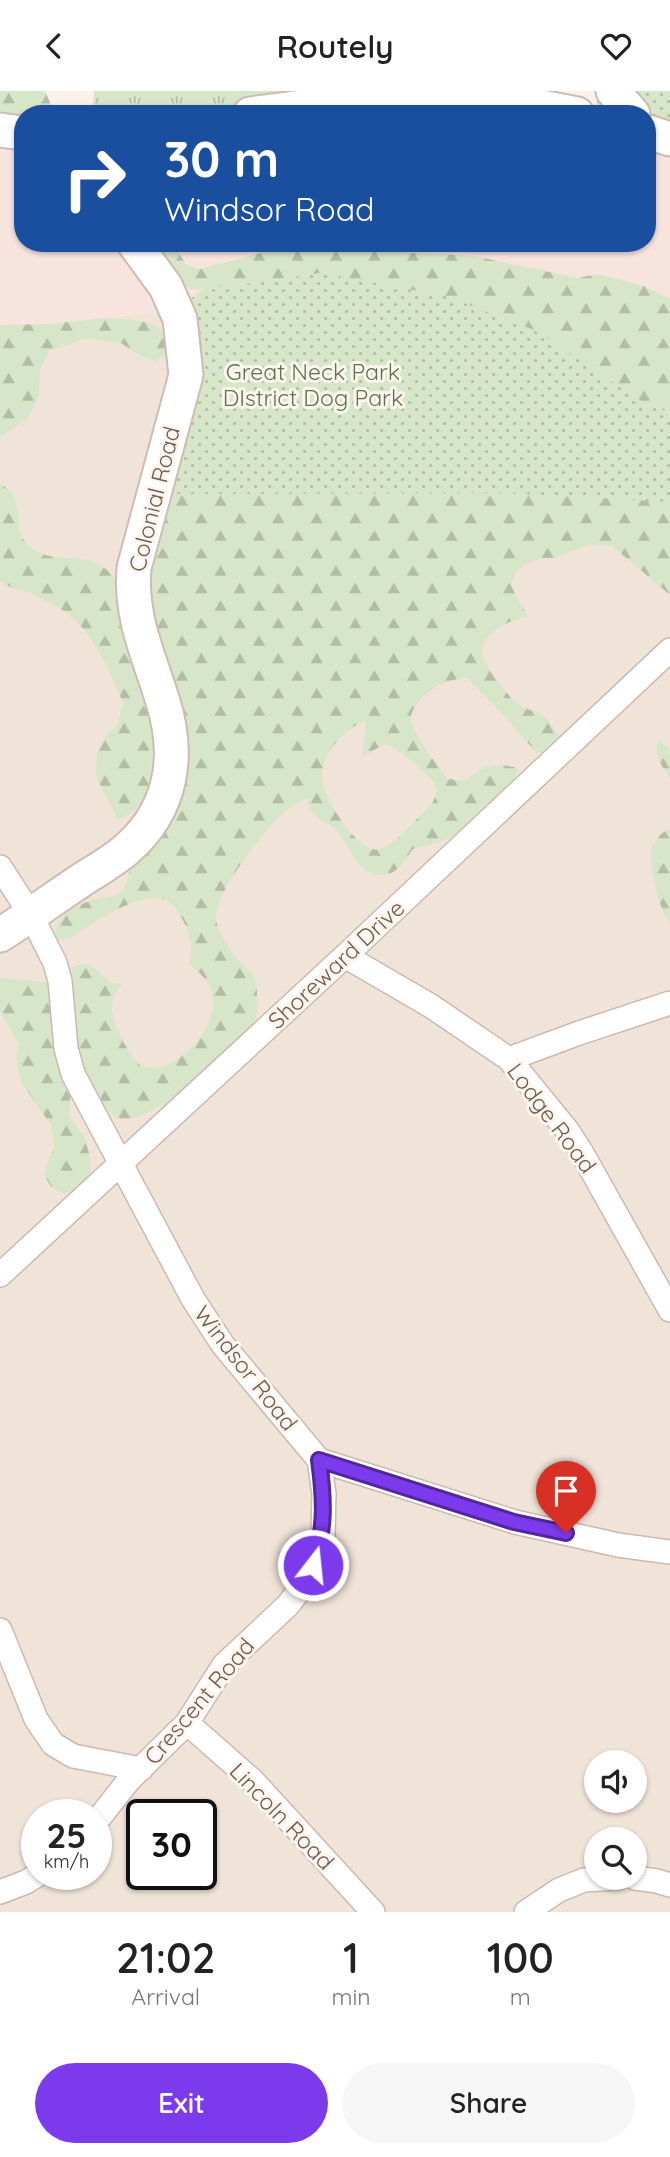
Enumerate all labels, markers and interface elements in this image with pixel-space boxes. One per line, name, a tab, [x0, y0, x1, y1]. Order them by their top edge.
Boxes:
text: Routely	[276, 26, 394, 66]
icon: back	[35, 27, 73, 65]
icon: heart	[597, 27, 635, 65]
text: 30 m	[164, 128, 279, 189]
icon: right	[49, 133, 140, 224]
text: Windsor Road	[164, 189, 374, 229]
park label: Great Neck Park DIstrict Dog Park	[223, 357, 403, 412]
street label: Colonial Road	[122, 423, 186, 575]
street label: Shoreward Drive	[262, 893, 410, 1035]
street label: Lodge Road	[501, 1057, 603, 1179]
street label: Windsor Road	[188, 1299, 304, 1437]
pin	[536, 1461, 596, 1533]
icon: arrive	[547, 1472, 585, 1510]
position arrow	[276, 1528, 350, 1602]
street label: Crescent Road	[138, 1632, 260, 1770]
map controls	[584, 1750, 647, 1890]
button: sound	[584, 1750, 647, 1813]
street label: Lincoln Road	[224, 1756, 340, 1876]
speed limit sign: 30	[126, 1799, 217, 1890]
text: 25	[46, 1813, 87, 1857]
button: search	[584, 1827, 647, 1890]
text: km/h	[44, 1850, 89, 1873]
text: 21:02	[116, 1931, 215, 1984]
text: 1	[343, 1931, 359, 1984]
text: 100	[487, 1931, 554, 1984]
text: Arrival	[131, 1982, 200, 2011]
text: min	[331, 1982, 371, 2011]
text: m	[510, 1982, 531, 2011]
button: Exit	[35, 2063, 328, 2143]
button: Share	[342, 2063, 635, 2143]

